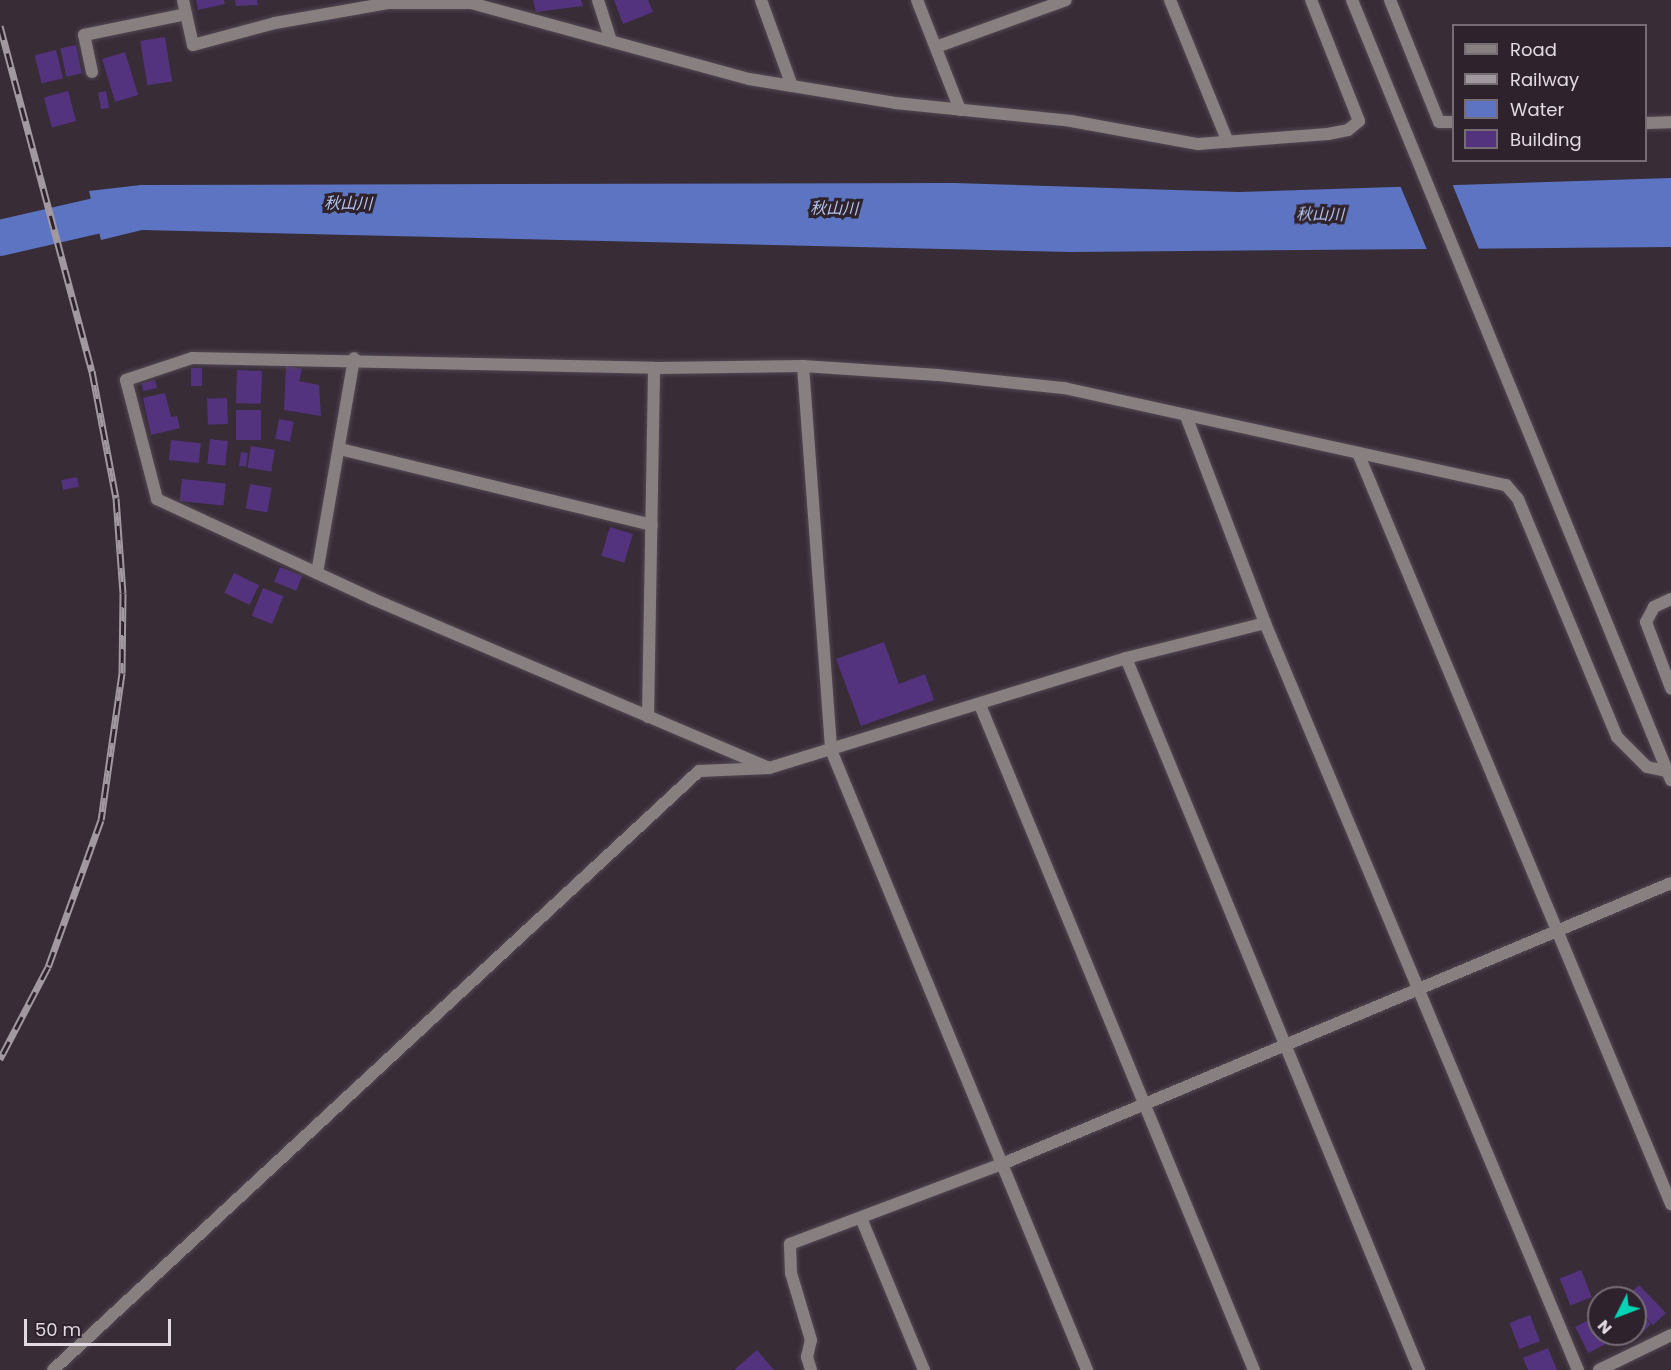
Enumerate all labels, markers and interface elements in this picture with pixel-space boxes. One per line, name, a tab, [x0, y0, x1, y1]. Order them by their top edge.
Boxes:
legend	[1452, 24, 1647, 162]
text: Road	[1510, 37, 1557, 62]
text: Railway	[1510, 67, 1579, 92]
text: Water	[1510, 97, 1564, 122]
text: Building	[1510, 127, 1582, 152]
water label: 秋山川	[324, 194, 372, 214]
water label: 秋山川	[810, 199, 858, 219]
water label: 秋山川	[1296, 205, 1344, 225]
north arrow	[1587, 1286, 1647, 1346]
scale bar	[27, 1307, 174, 1345]
text: N	[1592, 1315, 1617, 1339]
text: 50 m	[35, 1317, 81, 1342]

